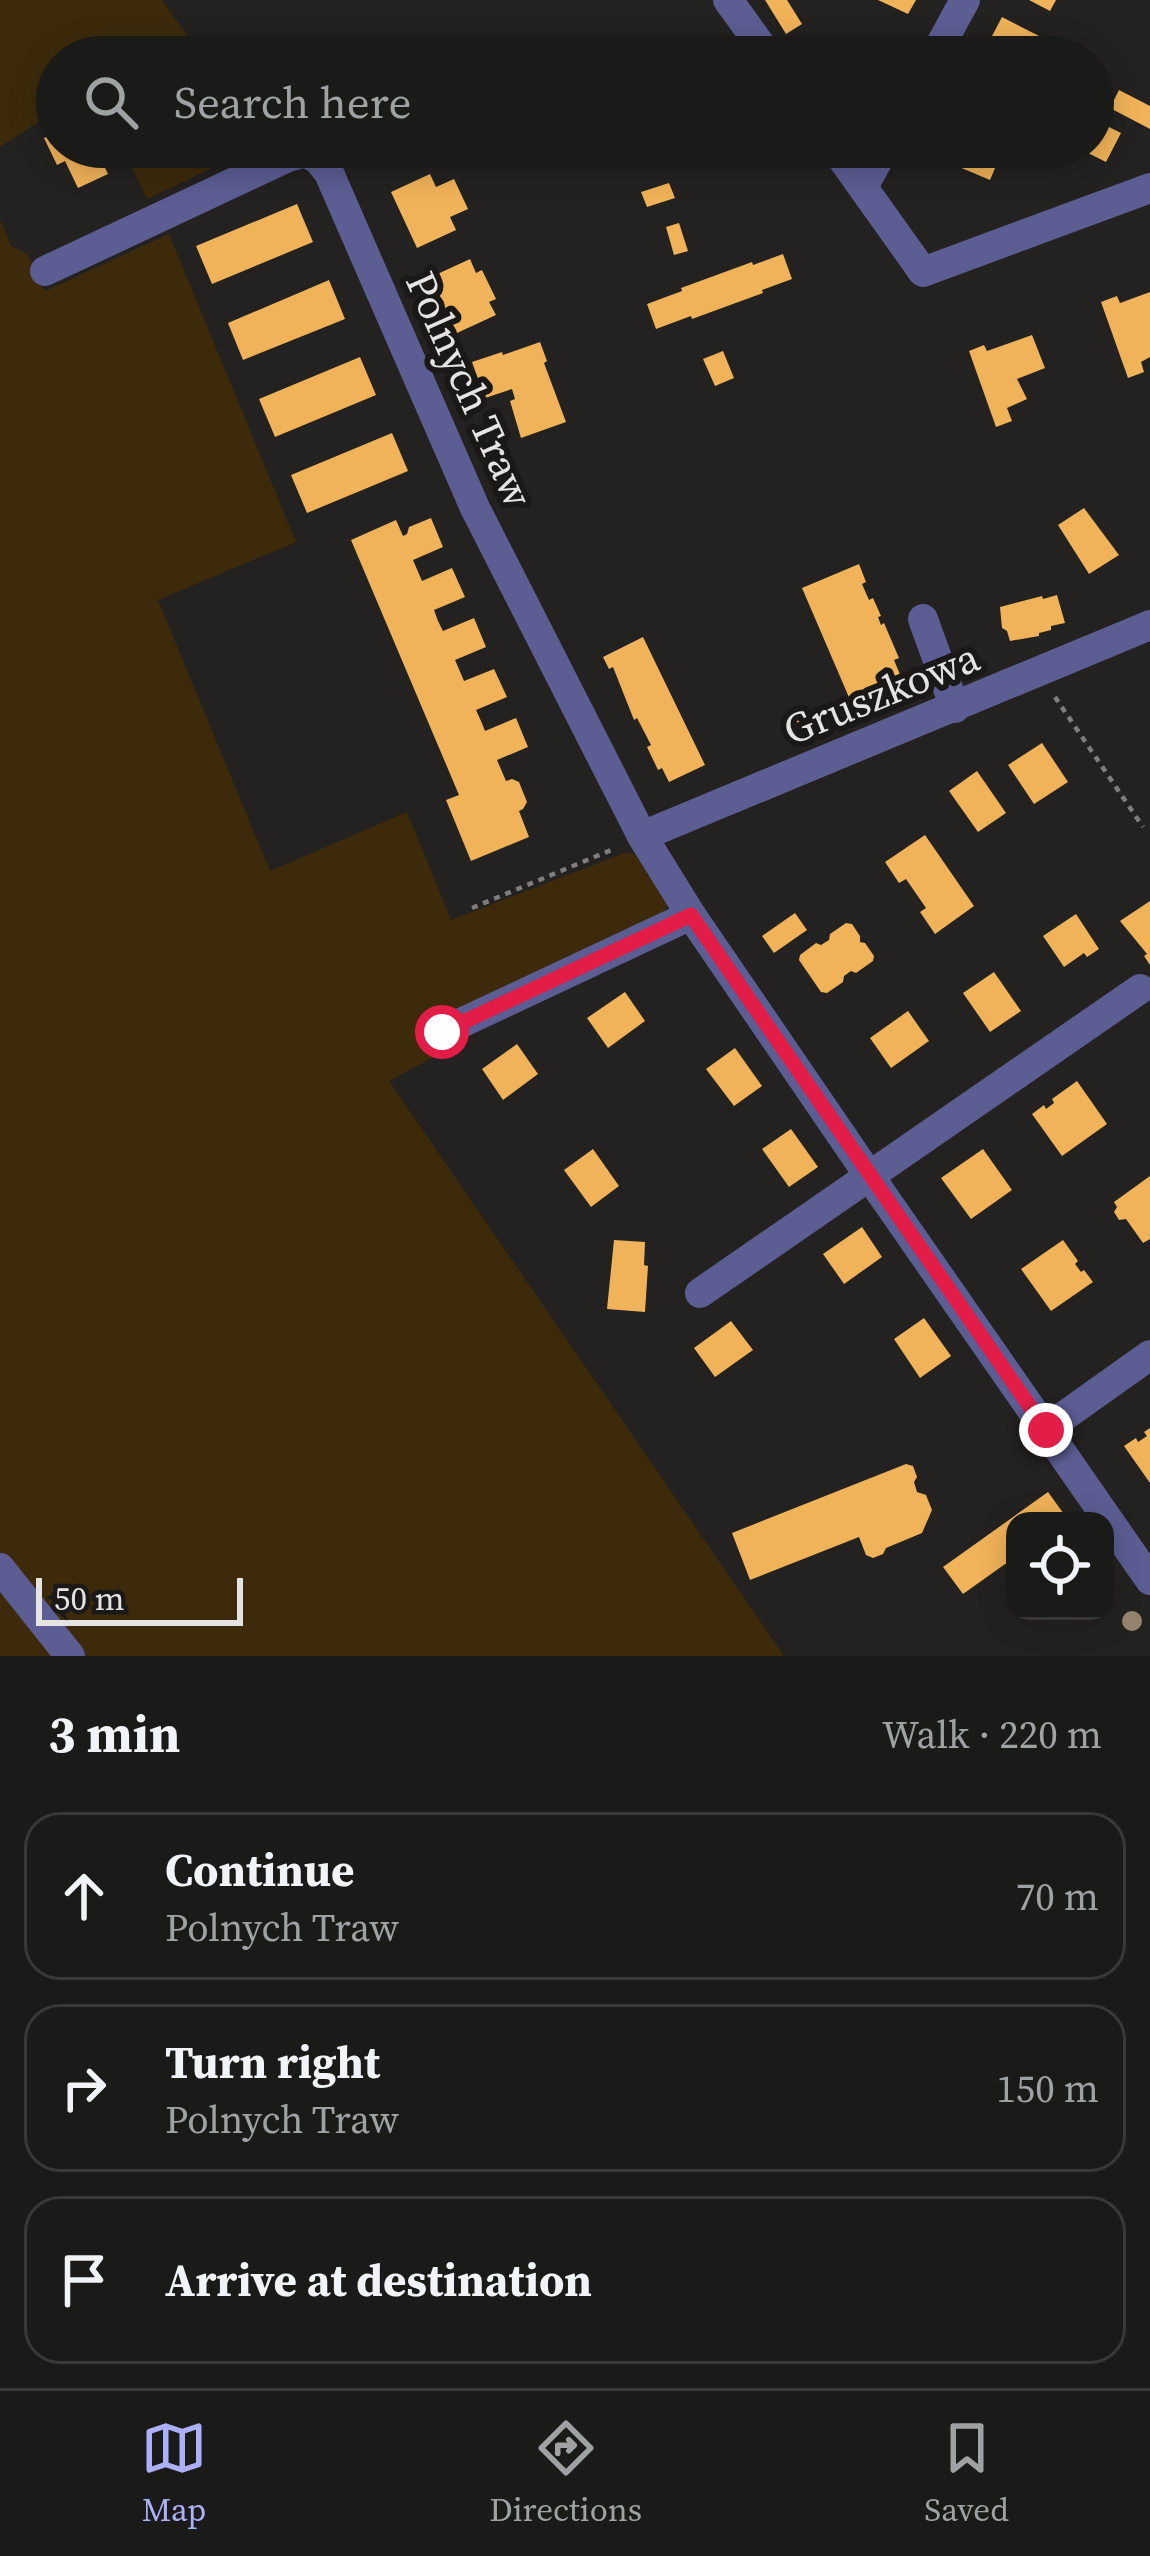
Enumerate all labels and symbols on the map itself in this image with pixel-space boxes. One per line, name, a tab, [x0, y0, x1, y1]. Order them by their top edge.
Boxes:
street label: Polnych Traw	[392, 262, 548, 516]
street label: Gruszkowa	[775, 627, 988, 759]
route start	[415, 1005, 469, 1059]
route end	[1019, 1403, 1073, 1457]
scale bar	[36, 1572, 243, 1625]

